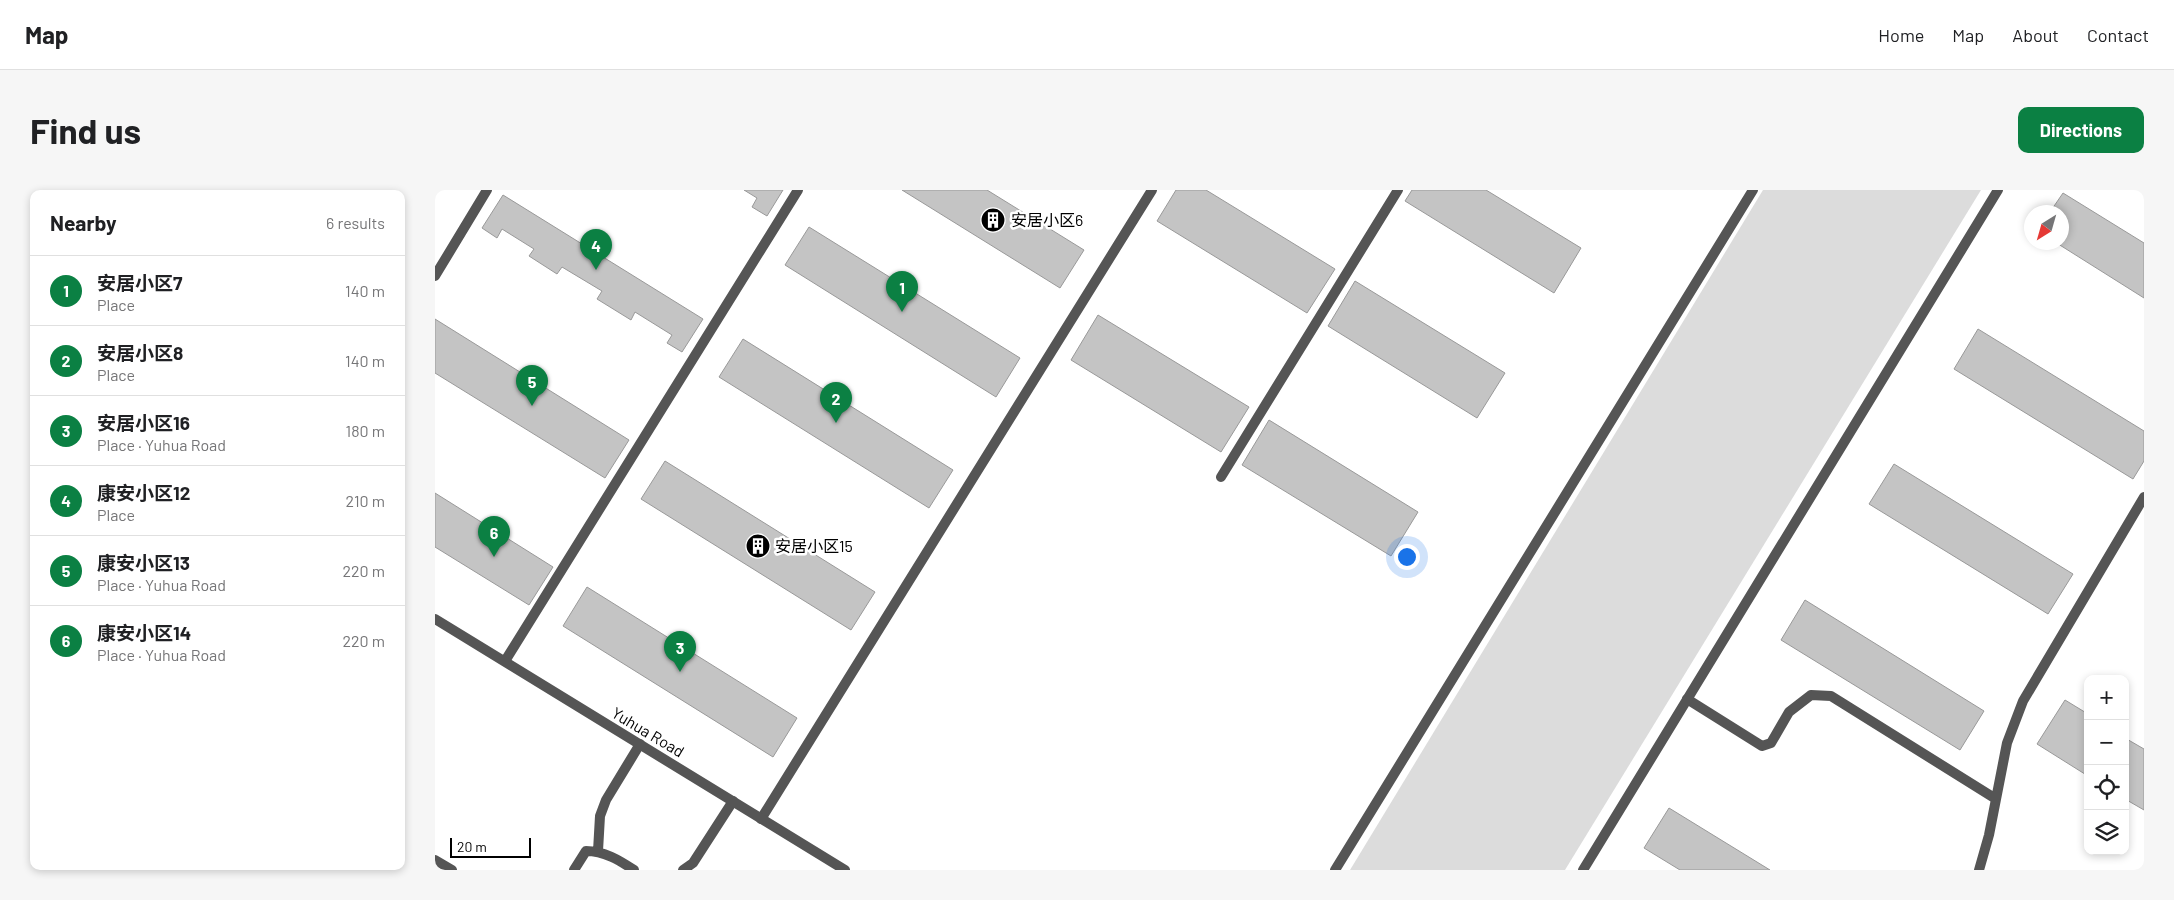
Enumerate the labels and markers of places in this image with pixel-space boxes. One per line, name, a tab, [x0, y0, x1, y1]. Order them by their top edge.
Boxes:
building icon: 安居小区6	[980, 207, 1006, 233]
place label: 安居小区6	[1011, 210, 1083, 229]
pin: 4	[580, 229, 612, 270]
pin: 1	[886, 271, 918, 312]
pin: 5	[516, 365, 548, 406]
pin: 2	[820, 382, 852, 423]
pin: 6	[478, 516, 510, 557]
building icon: 安居小区15	[745, 533, 771, 559]
place label: 安居小区15	[775, 536, 853, 555]
pin: 3	[664, 631, 696, 672]

